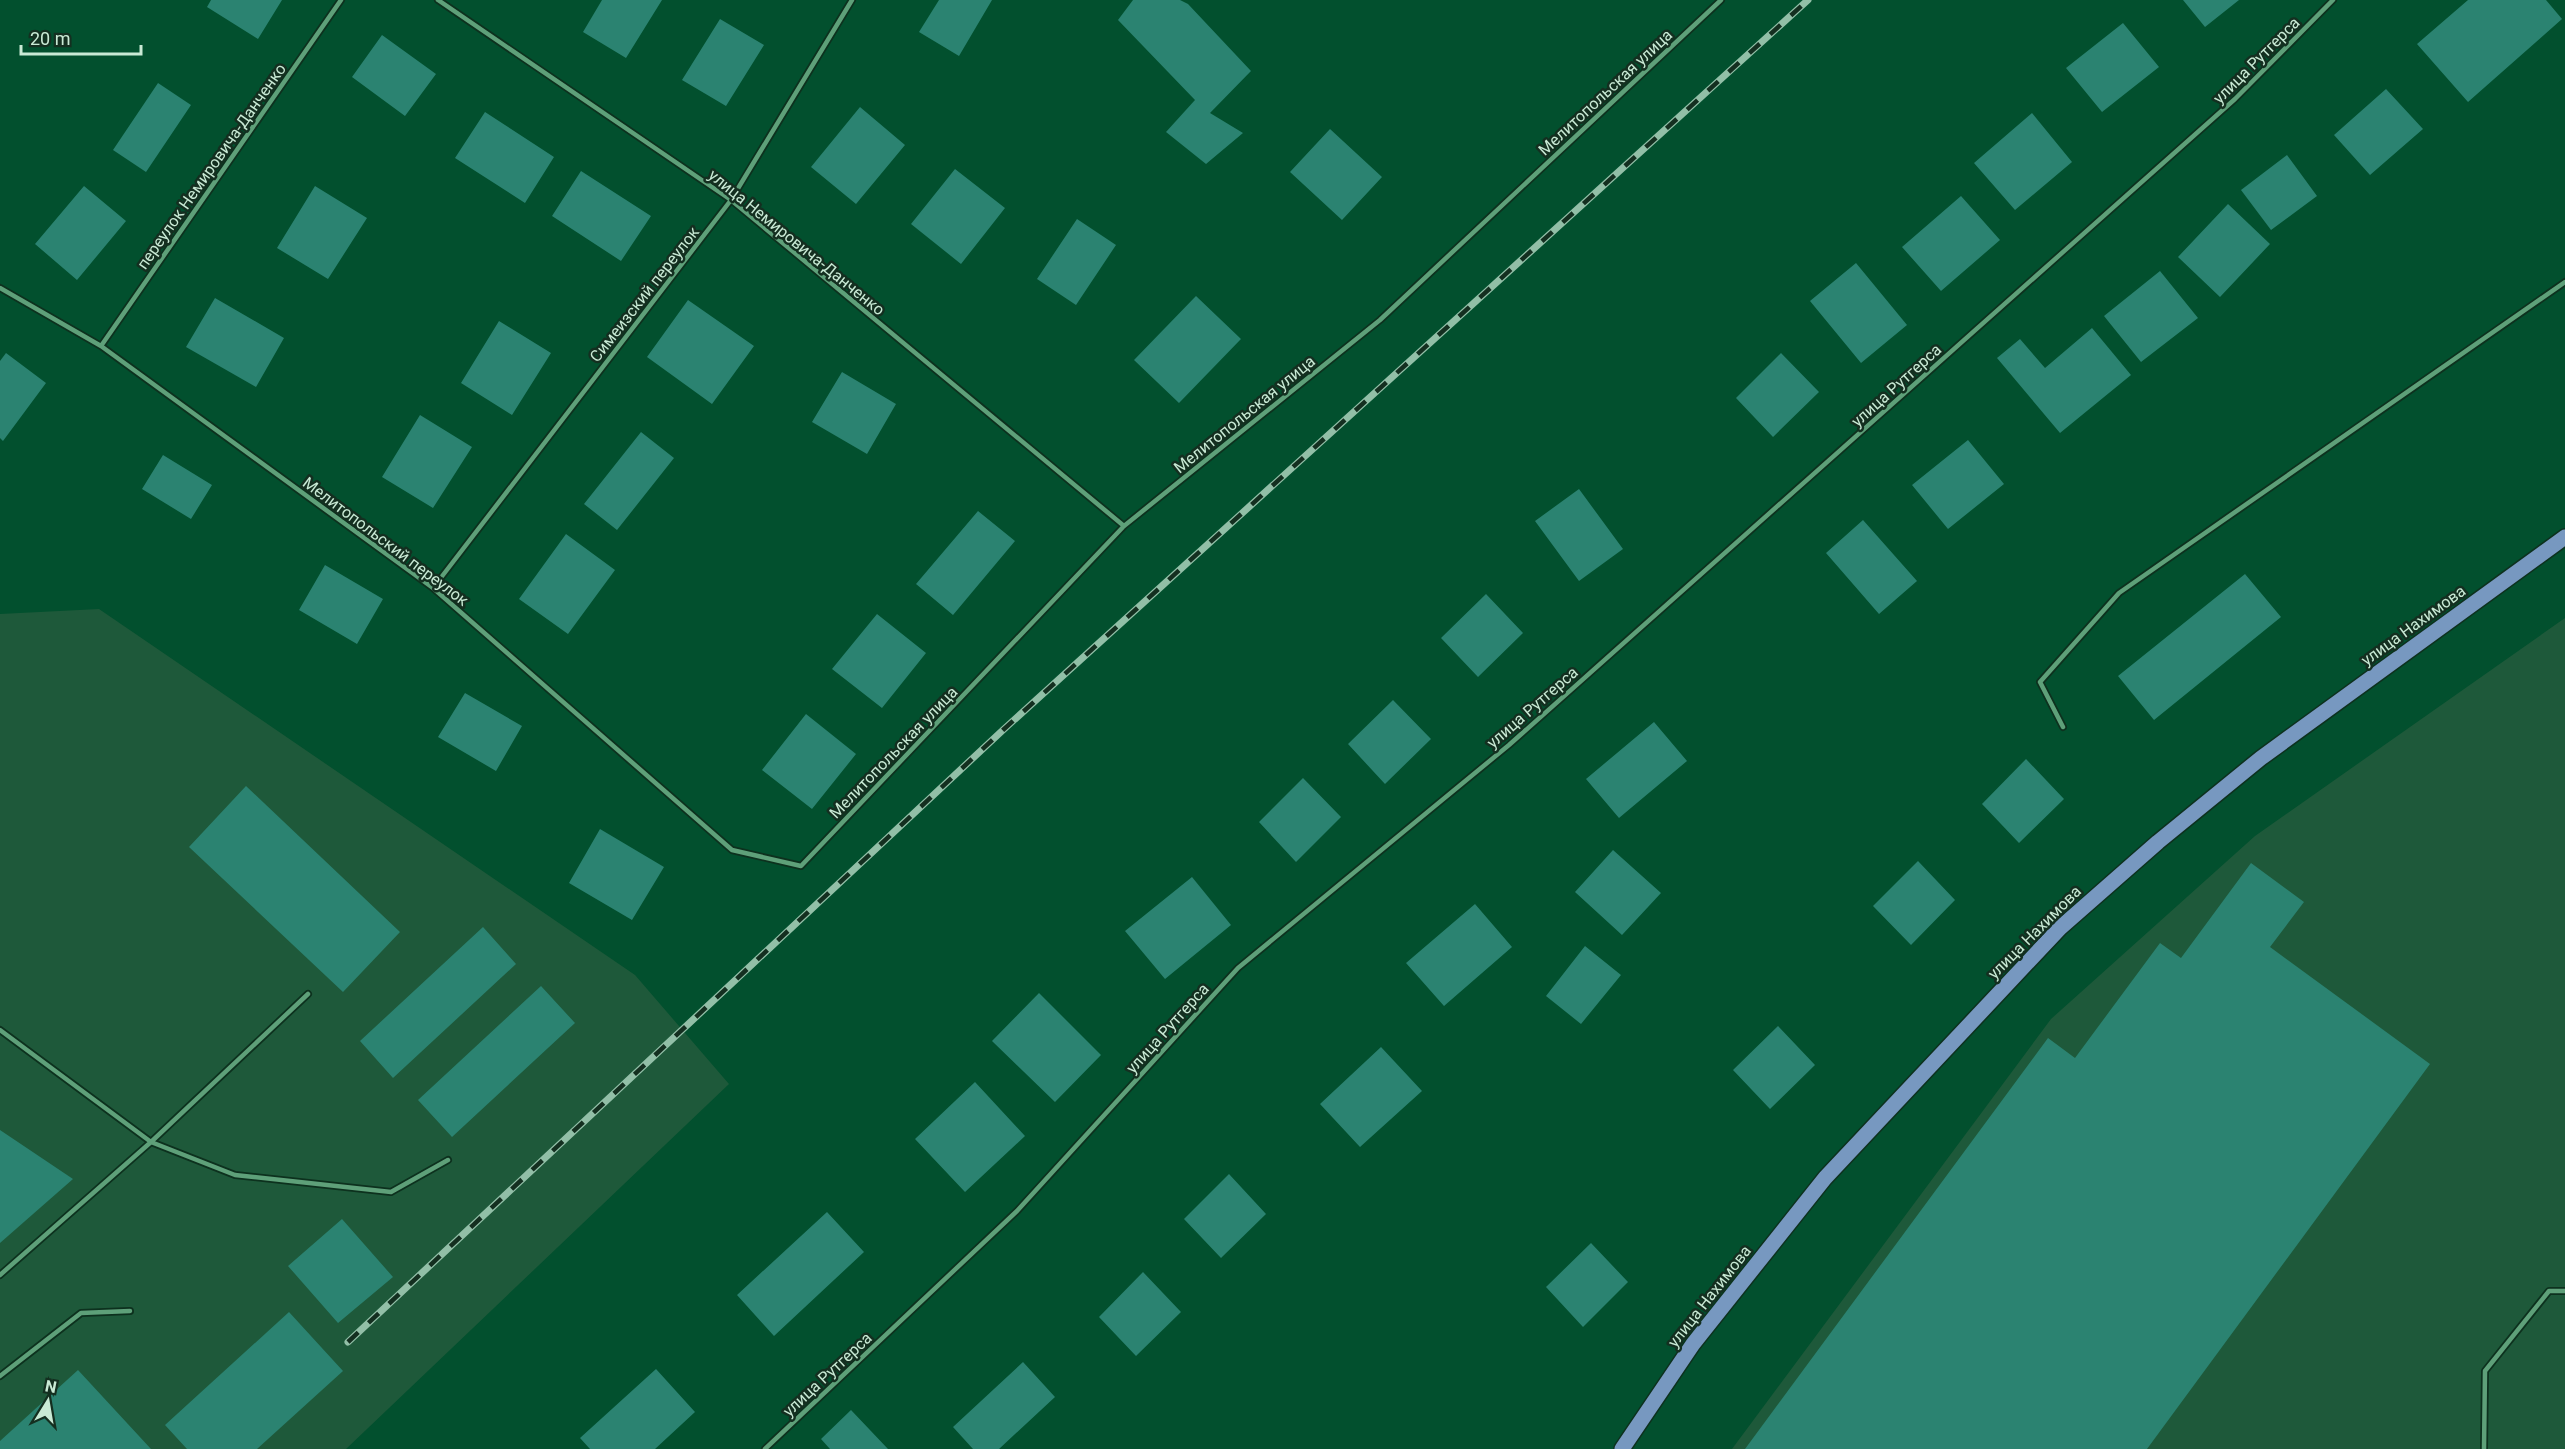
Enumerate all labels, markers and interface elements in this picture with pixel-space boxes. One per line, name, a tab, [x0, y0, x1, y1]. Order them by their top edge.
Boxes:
street label: улица Рутгерса	[2209, 13, 2304, 108]
scale bar	[21, 18, 141, 56]
street label: Мелитопольская улица	[1535, 25, 1676, 159]
text: 20 m	[30, 28, 70, 49]
street label: переулок Немировича-Данченко	[133, 60, 290, 273]
street label: улица Немировича-Данченко	[705, 165, 889, 319]
street label: Симеизский переулок	[586, 223, 703, 366]
street label: улица Рутгерса	[1847, 340, 1945, 431]
street label: Мелитопольская улица	[1170, 352, 1319, 477]
street label: Мелитопольский переулок	[299, 473, 473, 610]
street label: улица Нахимова	[2358, 581, 2469, 670]
street label: улица Рутгерса	[1483, 663, 1582, 752]
street label: Мелитопольская улица	[825, 682, 961, 822]
street label: улица Нахимова	[1984, 882, 2085, 983]
street label: улица Рутгерса	[1122, 979, 1213, 1077]
street label: улица Нахимова	[1664, 1242, 1755, 1351]
street label: улица Рутгерса	[779, 1328, 876, 1420]
north arrow	[18, 1371, 78, 1431]
text: N	[43, 1376, 58, 1397]

